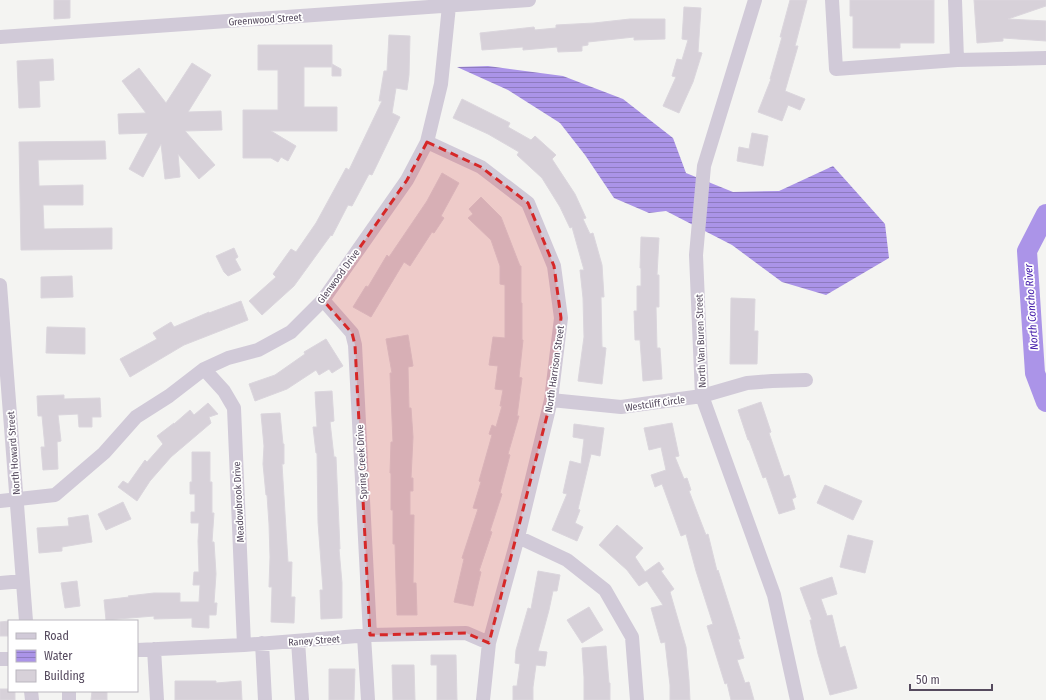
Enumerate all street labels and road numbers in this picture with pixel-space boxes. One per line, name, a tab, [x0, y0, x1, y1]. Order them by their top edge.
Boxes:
street label: Greenwood Street	[228, 11, 303, 29]
street label: Glenwood Drive	[315, 247, 363, 306]
street label: North Van Buren Street	[693, 293, 709, 388]
street label: North Harrison Street	[543, 324, 567, 414]
street label: Westcliff Circle	[624, 394, 686, 414]
street label: North Howard Street	[5, 410, 23, 495]
street label: Spring Creek Drive	[354, 424, 370, 500]
street label: Meadowbrook Drive	[231, 461, 247, 543]
street label: Raney Street	[288, 633, 341, 649]

